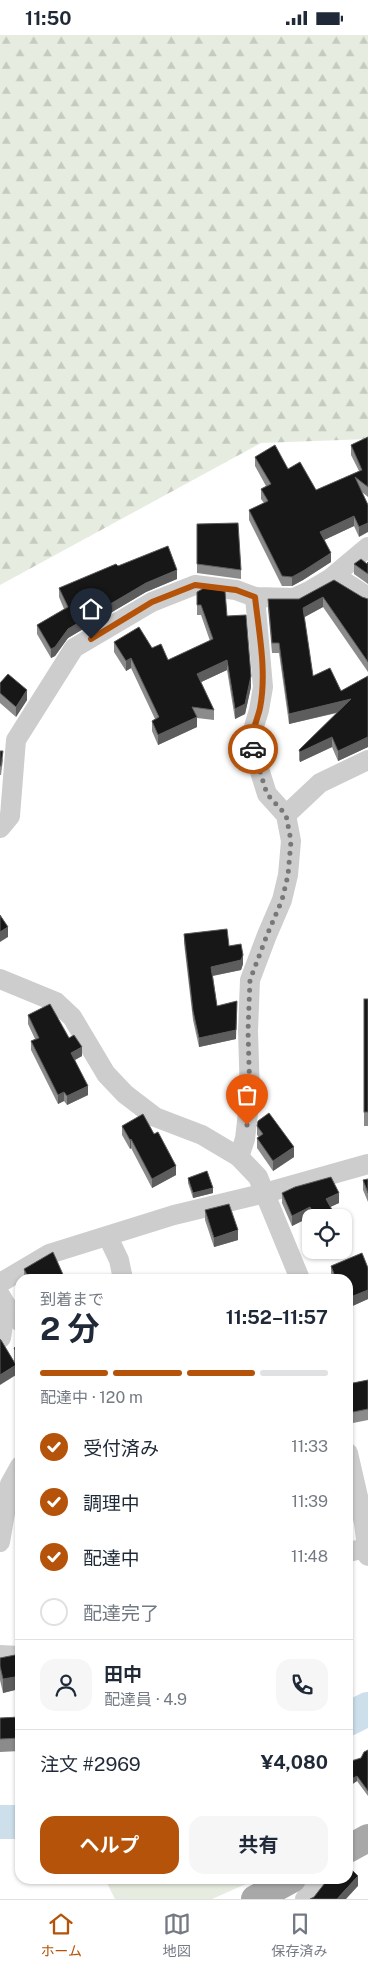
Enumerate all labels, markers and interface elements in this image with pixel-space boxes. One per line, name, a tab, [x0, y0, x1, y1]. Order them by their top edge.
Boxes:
text: 11:50	[25, 7, 71, 29]
pin	[70, 588, 112, 639]
icon: home	[77, 595, 105, 623]
courier	[228, 724, 278, 774]
icon: car	[239, 735, 267, 763]
pin	[226, 1074, 268, 1125]
icon: bag	[233, 1081, 261, 1109]
map controls	[302, 1209, 352, 1259]
button: locate	[302, 1209, 352, 1259]
text: 到着まで	[40, 1290, 104, 1309]
text: 11:52–11:57	[226, 1306, 328, 1328]
text: 2 分	[40, 1310, 100, 1347]
text: 配達中 · 120 m	[40, 1388, 143, 1407]
icon: check	[40, 1433, 68, 1461]
text: 受付済み	[83, 1437, 159, 1459]
text: 11:33	[291, 1437, 328, 1456]
icon: check	[40, 1488, 68, 1516]
text: 調理中	[83, 1492, 140, 1514]
text: 11:39	[291, 1492, 328, 1511]
icon: check	[40, 1543, 68, 1571]
text: 配達中	[83, 1547, 140, 1569]
text: 11:48	[291, 1547, 328, 1566]
text: 配達完了	[83, 1602, 159, 1624]
button: person	[40, 1659, 92, 1711]
button: phone	[276, 1659, 328, 1711]
text: 田中	[104, 1663, 142, 1685]
text: 配達員 · 4.9	[104, 1690, 187, 1709]
text: ¥4,080	[261, 1751, 328, 1773]
text: 注文 #2969	[40, 1753, 141, 1775]
button: ヘルプ	[40, 1816, 179, 1874]
button: 共有	[189, 1816, 328, 1874]
tab: ホーム	[40, 1910, 82, 1960]
tab: 地図	[163, 1910, 191, 1960]
tab: 保存済み	[272, 1910, 328, 1960]

